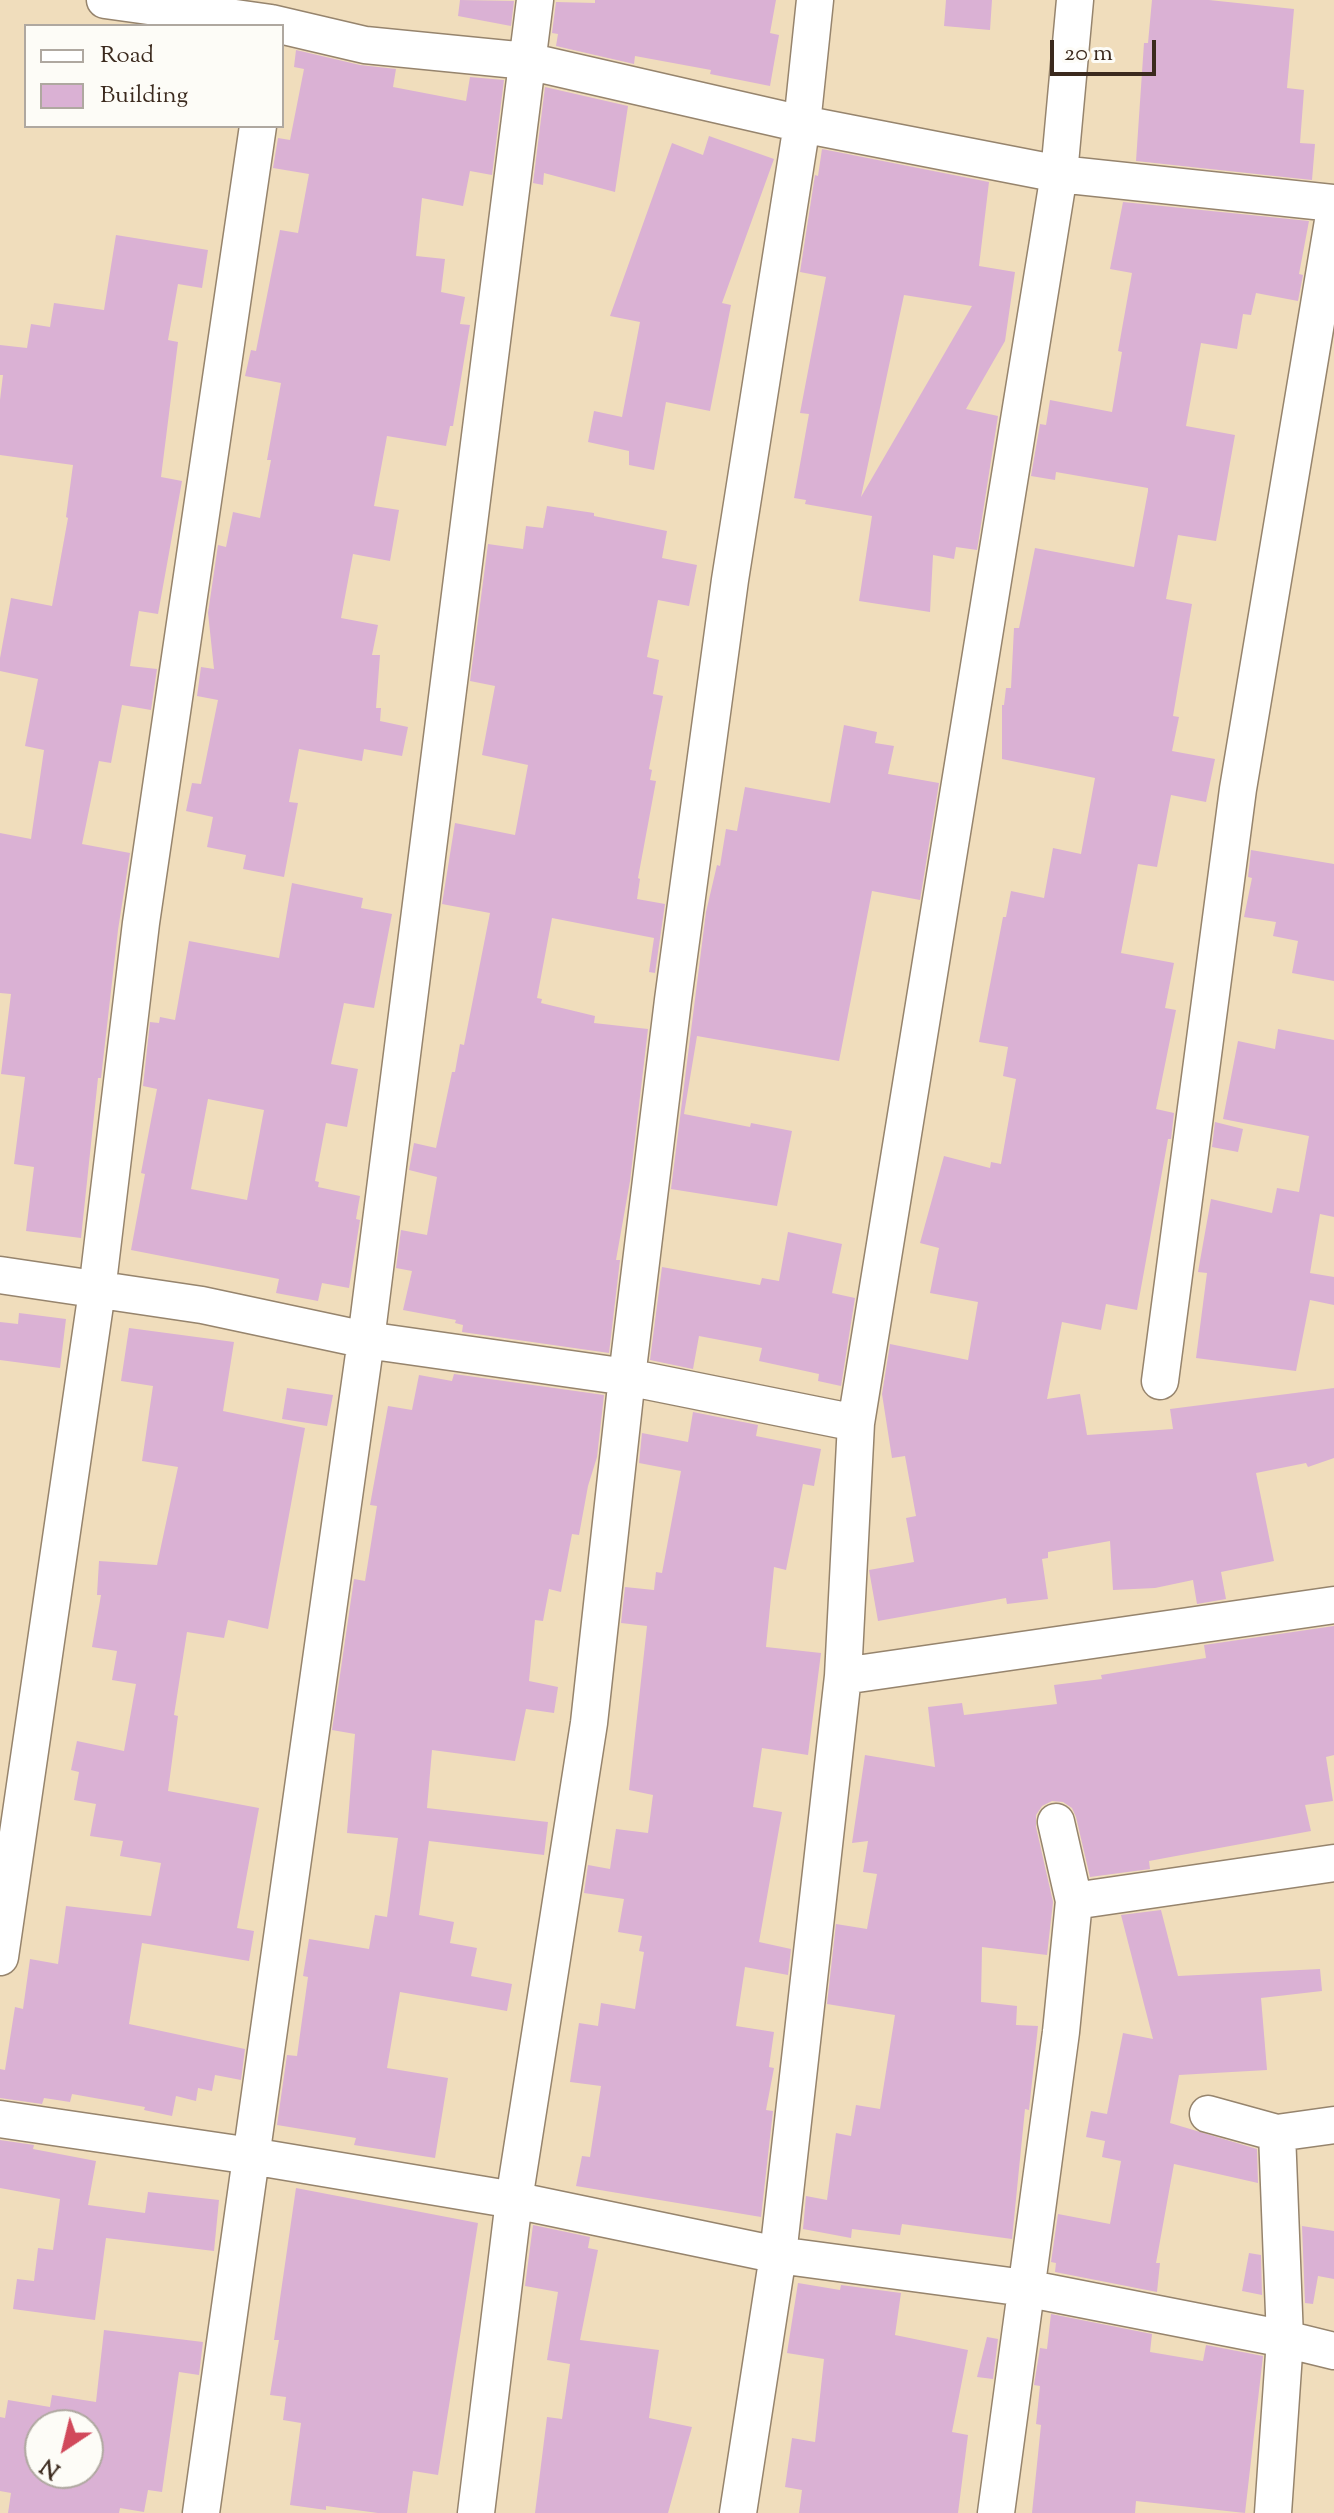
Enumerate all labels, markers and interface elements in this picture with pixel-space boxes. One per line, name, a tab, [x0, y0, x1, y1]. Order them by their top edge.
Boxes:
legend	[24, 24, 284, 128]
scale bar	[1054, 24, 1160, 74]
text: 20 m	[1064, 37, 1113, 71]
text: Road	[100, 39, 154, 73]
text: Building	[100, 79, 188, 113]
north arrow	[24, 2409, 104, 2489]
text: N	[35, 2449, 68, 2485]

